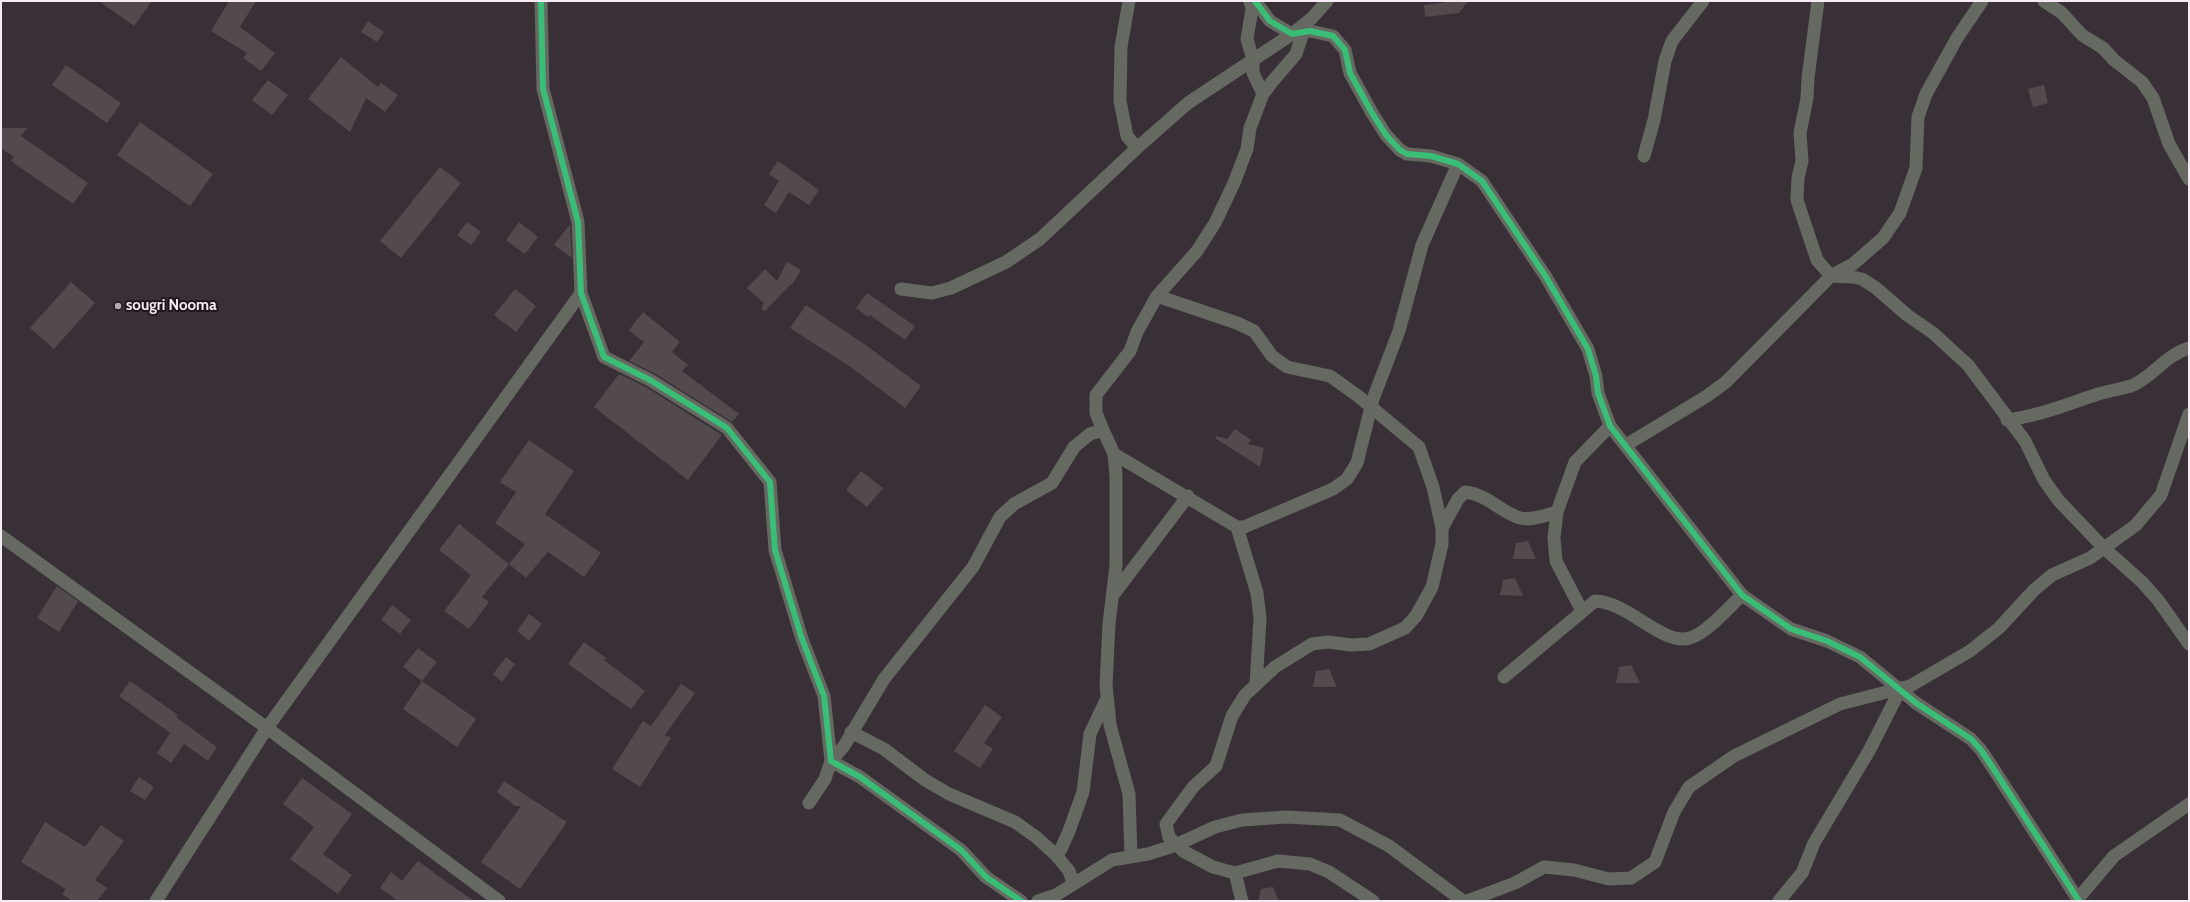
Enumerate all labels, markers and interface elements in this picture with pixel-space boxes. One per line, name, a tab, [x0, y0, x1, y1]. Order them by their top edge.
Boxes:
place label: sougri Nooma	[126, 297, 217, 315]
marker: sougri Nooma	[113, 301, 123, 311]

